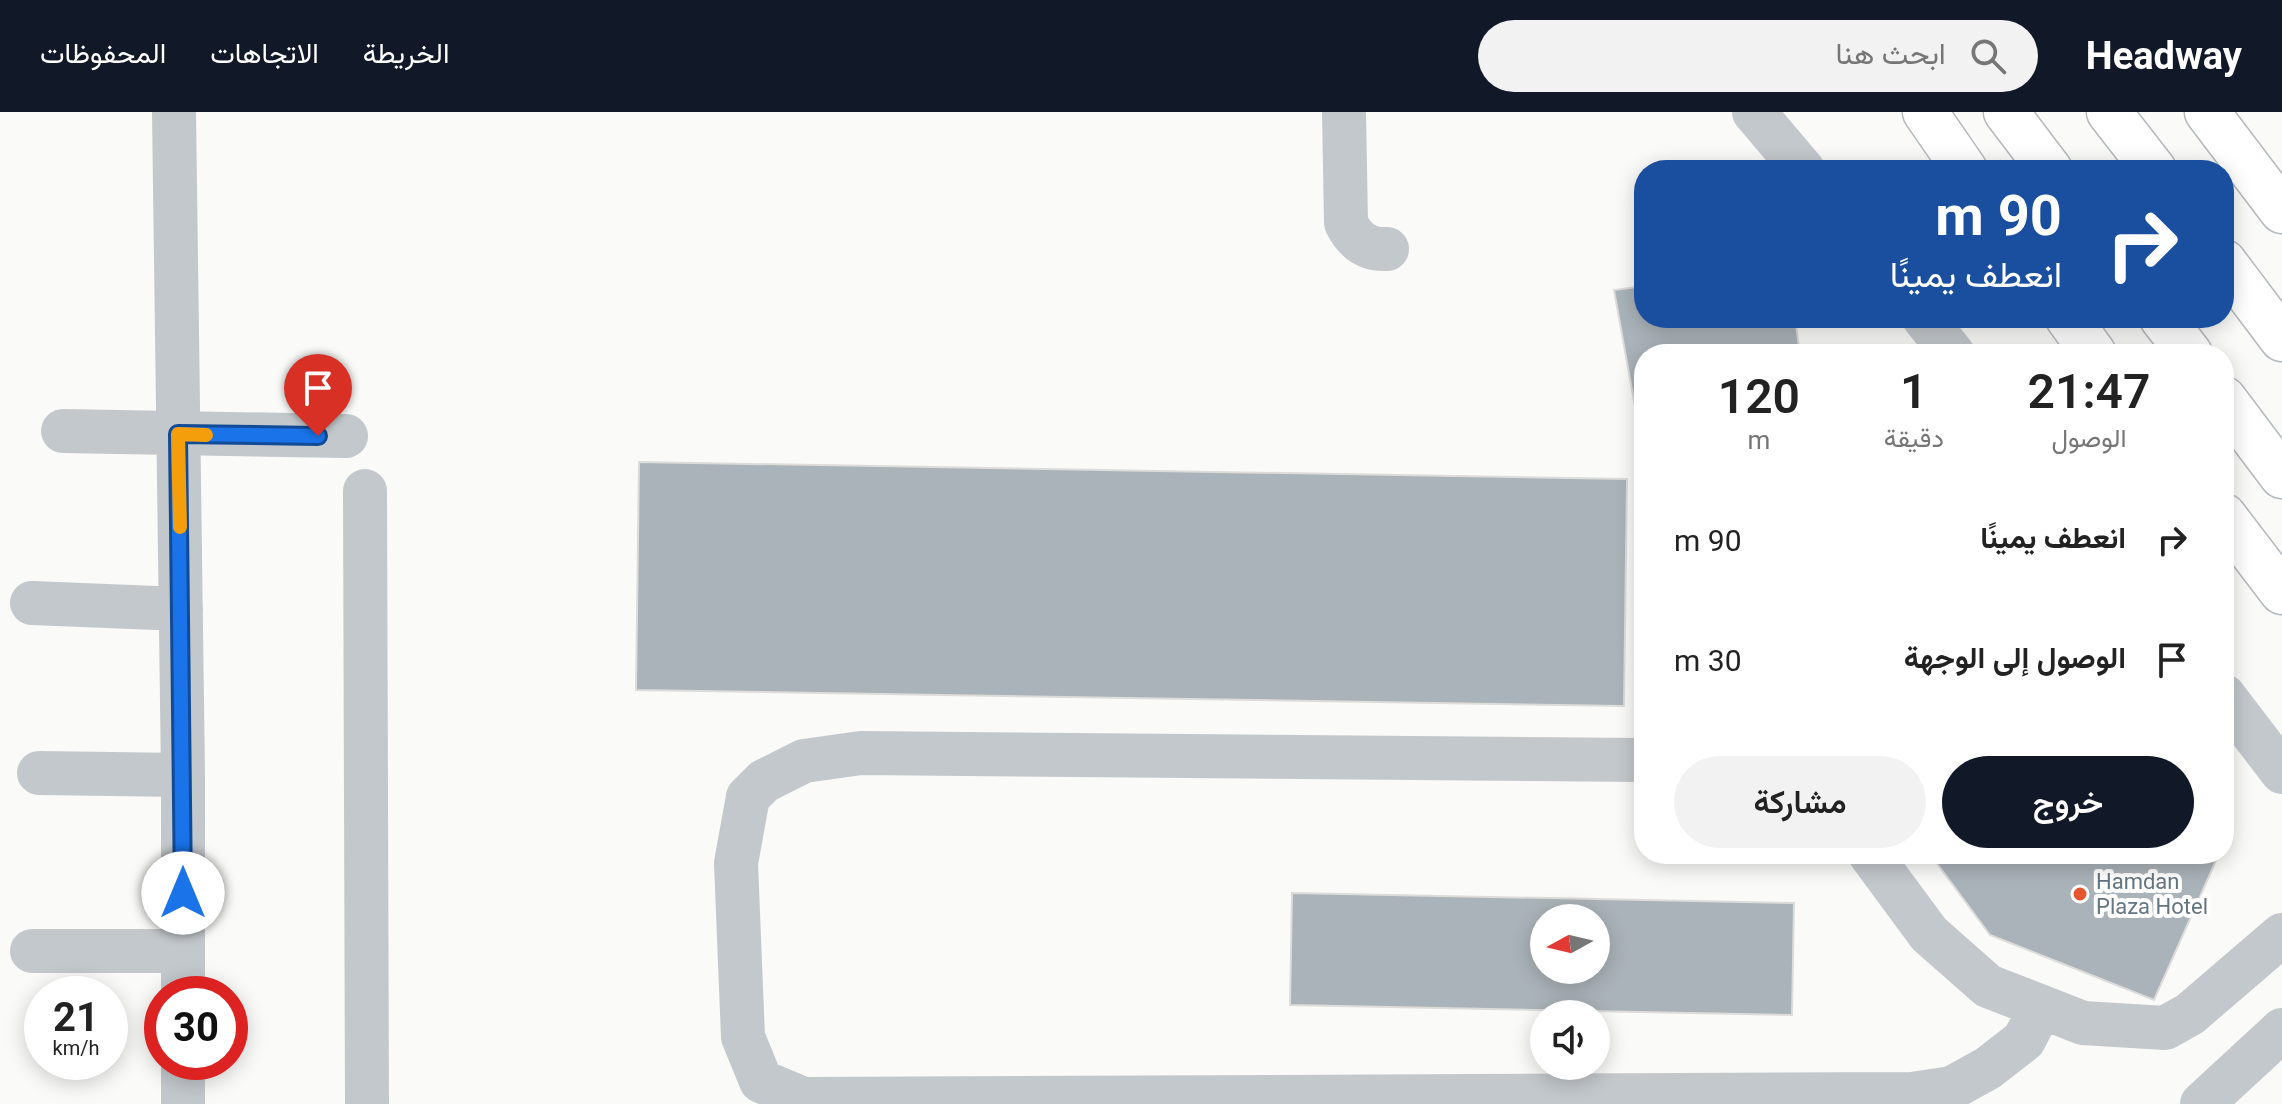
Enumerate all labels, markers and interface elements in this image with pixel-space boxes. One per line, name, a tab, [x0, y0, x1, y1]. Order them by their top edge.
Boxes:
search box	[1478, 20, 2038, 92]
icon: search	[1966, 34, 2010, 78]
text: Headway	[2086, 34, 2242, 78]
text: ابحث هنا	[1835, 36, 1946, 71]
text: المحفوظات	[40, 37, 166, 70]
text: الاتجاهات	[210, 37, 319, 70]
text: الخريطة	[363, 37, 449, 70]
text: 90 m	[1935, 183, 2062, 249]
icon: right	[2090, 192, 2194, 296]
text: انعطف يمينًا	[1890, 254, 2062, 296]
pin	[284, 354, 352, 436]
text: 1	[1900, 363, 1927, 420]
text: 21:47	[2028, 363, 2150, 420]
icon: arrive	[296, 366, 340, 410]
text: 120	[1718, 368, 1800, 425]
text: دقيقة	[1884, 423, 1944, 453]
text: الوصول	[2051, 423, 2126, 453]
text: m	[1747, 425, 1770, 455]
icon: right	[2150, 518, 2194, 562]
text: انعطف يمينًا	[1980, 520, 2126, 555]
text: 90 m	[1674, 523, 1742, 558]
icon: arrive	[2150, 638, 2194, 682]
text: الوصول إلى الوجهة	[1904, 640, 2126, 675]
text: 30 m	[1674, 643, 1742, 678]
button: مشاركة	[1674, 756, 1926, 848]
button: خروج	[1942, 756, 2194, 848]
position arrow	[141, 851, 225, 935]
place label: Hamdan Plaza Hotel	[2096, 869, 2208, 919]
marker: Hamdan Plaza Hotel	[2071, 885, 2089, 903]
north arrow	[1530, 904, 1610, 984]
map controls	[1530, 904, 1610, 1080]
speed limit sign: 30	[144, 976, 248, 1080]
text: 21	[53, 994, 99, 1041]
button: sound	[1530, 1000, 1610, 1080]
text: km/h	[53, 1036, 99, 1060]

